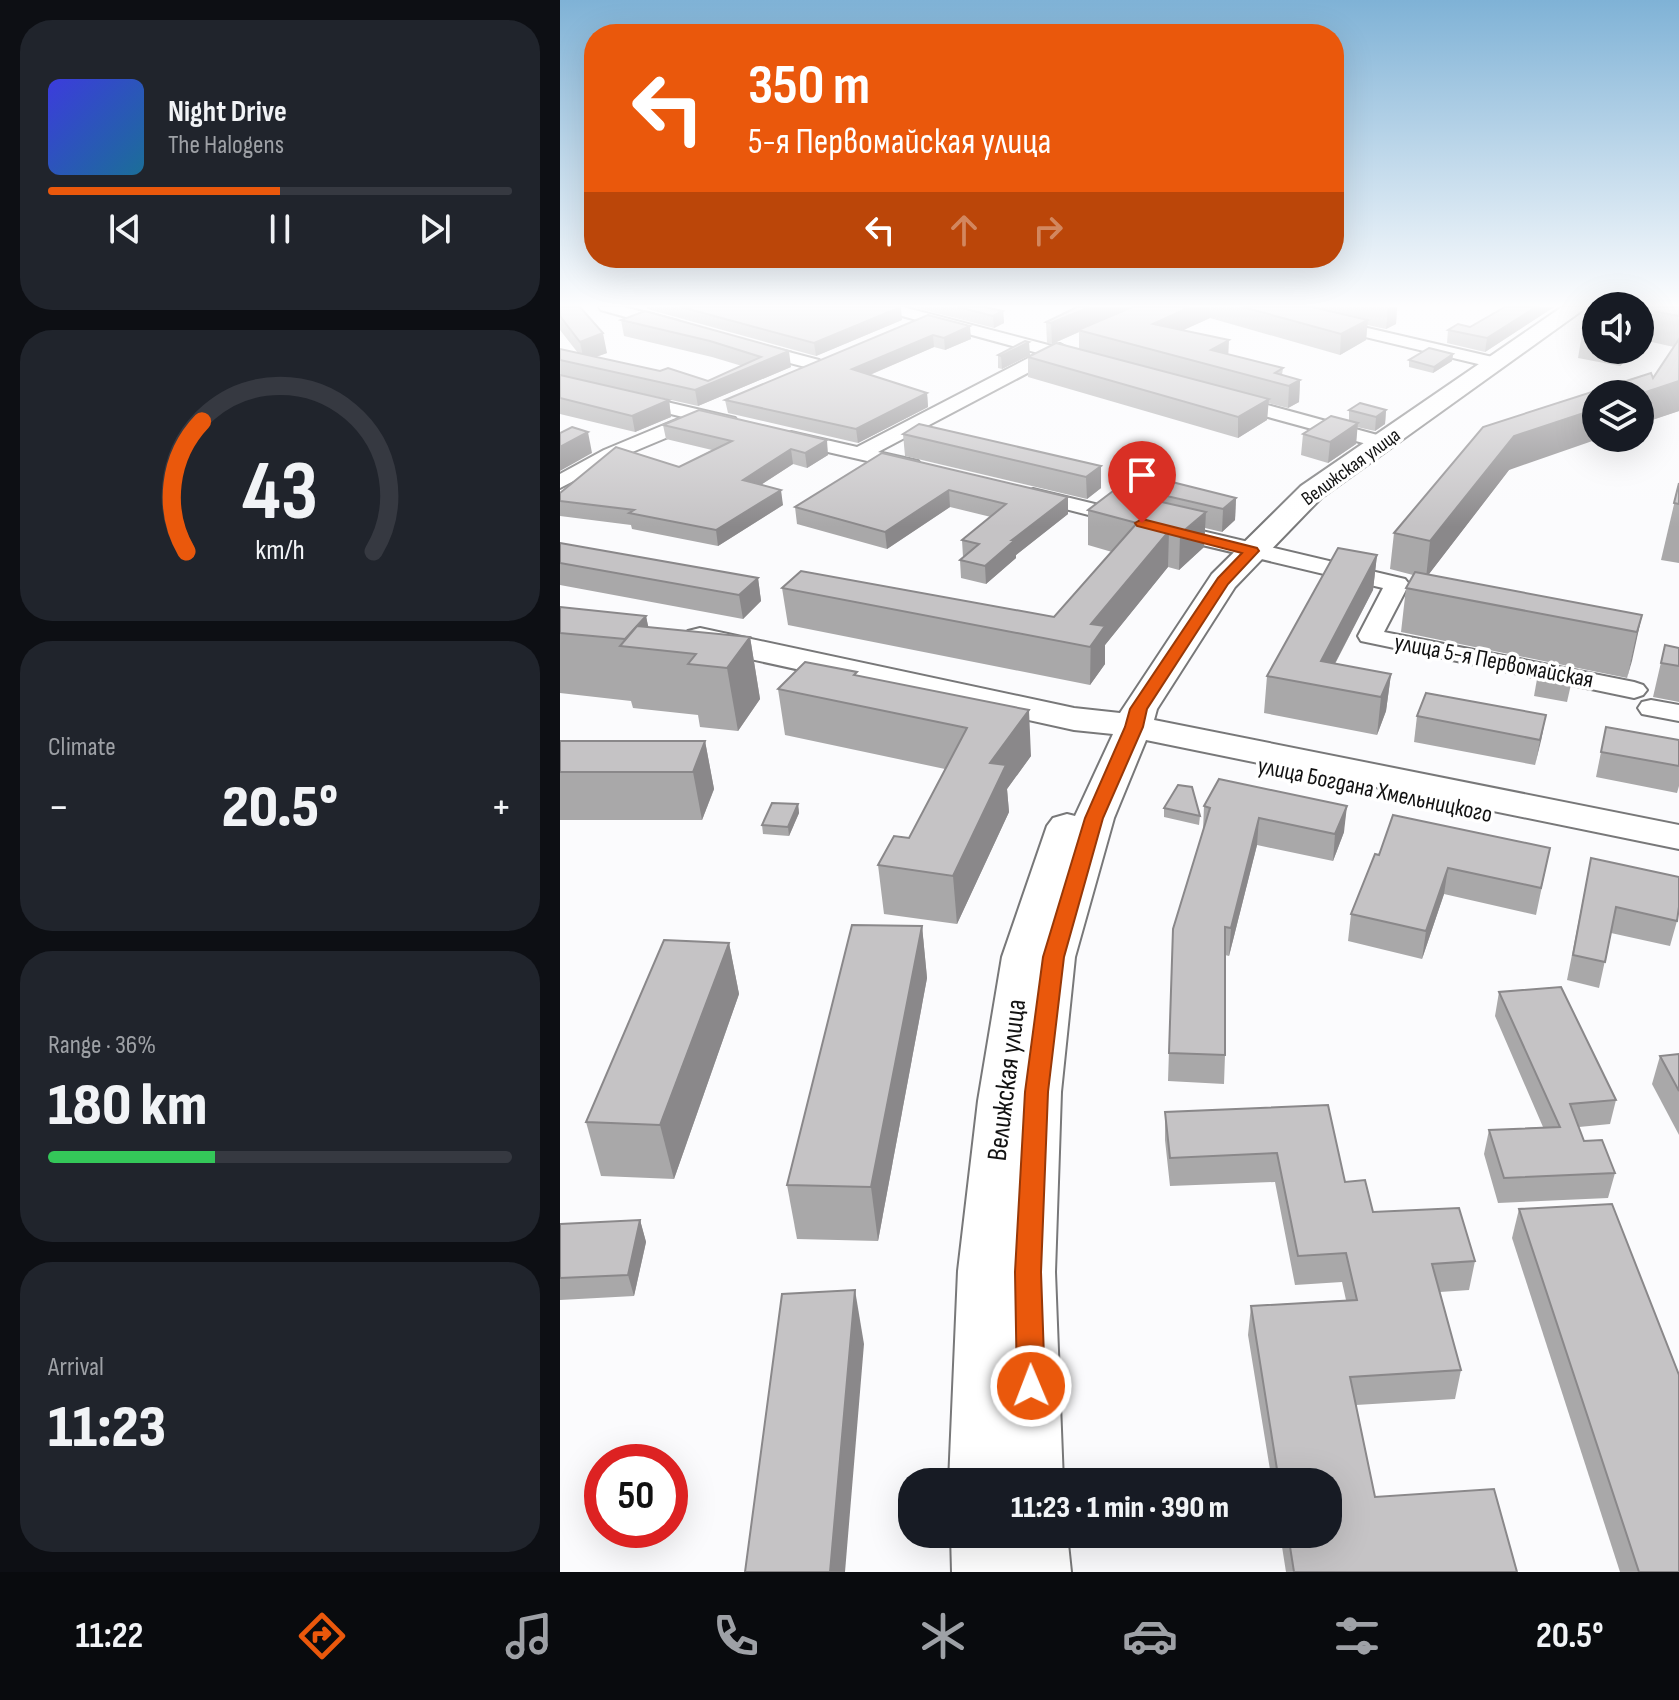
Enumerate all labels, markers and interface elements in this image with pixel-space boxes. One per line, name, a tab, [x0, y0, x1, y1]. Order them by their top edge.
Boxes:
text: 350 m	[748, 53, 870, 120]
icon: left	[616, 56, 720, 160]
text: Night Drive	[168, 94, 287, 130]
text: 5-я Первомайская улица	[748, 121, 1051, 164]
text: The Halogens	[168, 130, 284, 161]
icon: previous	[103, 207, 147, 251]
icon: pause	[258, 207, 302, 251]
icon: next	[413, 207, 457, 251]
icon: left	[858, 208, 902, 252]
icon: ahead	[942, 208, 986, 252]
icon: right	[1026, 208, 1070, 252]
map controls	[1582, 292, 1654, 452]
button: sound	[1582, 292, 1654, 364]
button: layers	[1582, 380, 1654, 452]
street label: Велижская улица	[1297, 423, 1405, 511]
pin	[1108, 441, 1176, 523]
text: 43	[242, 442, 318, 542]
icon: arrive	[1120, 453, 1164, 497]
text: km/h	[255, 533, 305, 568]
street label: улица 5-я Первомайская	[1392, 627, 1596, 695]
text: Climate	[48, 732, 116, 763]
street label: улица Богдана Хмельницкого	[1255, 751, 1495, 829]
text: 20.5°	[222, 772, 338, 844]
text: −	[48, 781, 70, 834]
text: +	[490, 781, 512, 834]
street label: Велижская улица	[981, 997, 1033, 1163]
text: Range · 36%	[48, 1030, 156, 1061]
text: 180 km	[48, 1070, 207, 1142]
position arrow	[989, 1344, 1073, 1428]
text: Arrival	[48, 1352, 104, 1383]
text: 11:23	[48, 1392, 166, 1464]
speed limit sign: 50	[584, 1444, 688, 1548]
text: 11:23 · 1 min · 390 m	[1011, 1490, 1229, 1526]
icon: directions	[294, 1608, 350, 1664]
icon: music	[501, 1608, 557, 1664]
icon: phone	[708, 1608, 764, 1664]
icon: climate	[915, 1608, 971, 1664]
icon: car	[1122, 1608, 1178, 1664]
icon: filters	[1329, 1608, 1385, 1664]
text: 11:22	[75, 1615, 143, 1658]
text: 20.5°	[1536, 1615, 1603, 1658]

